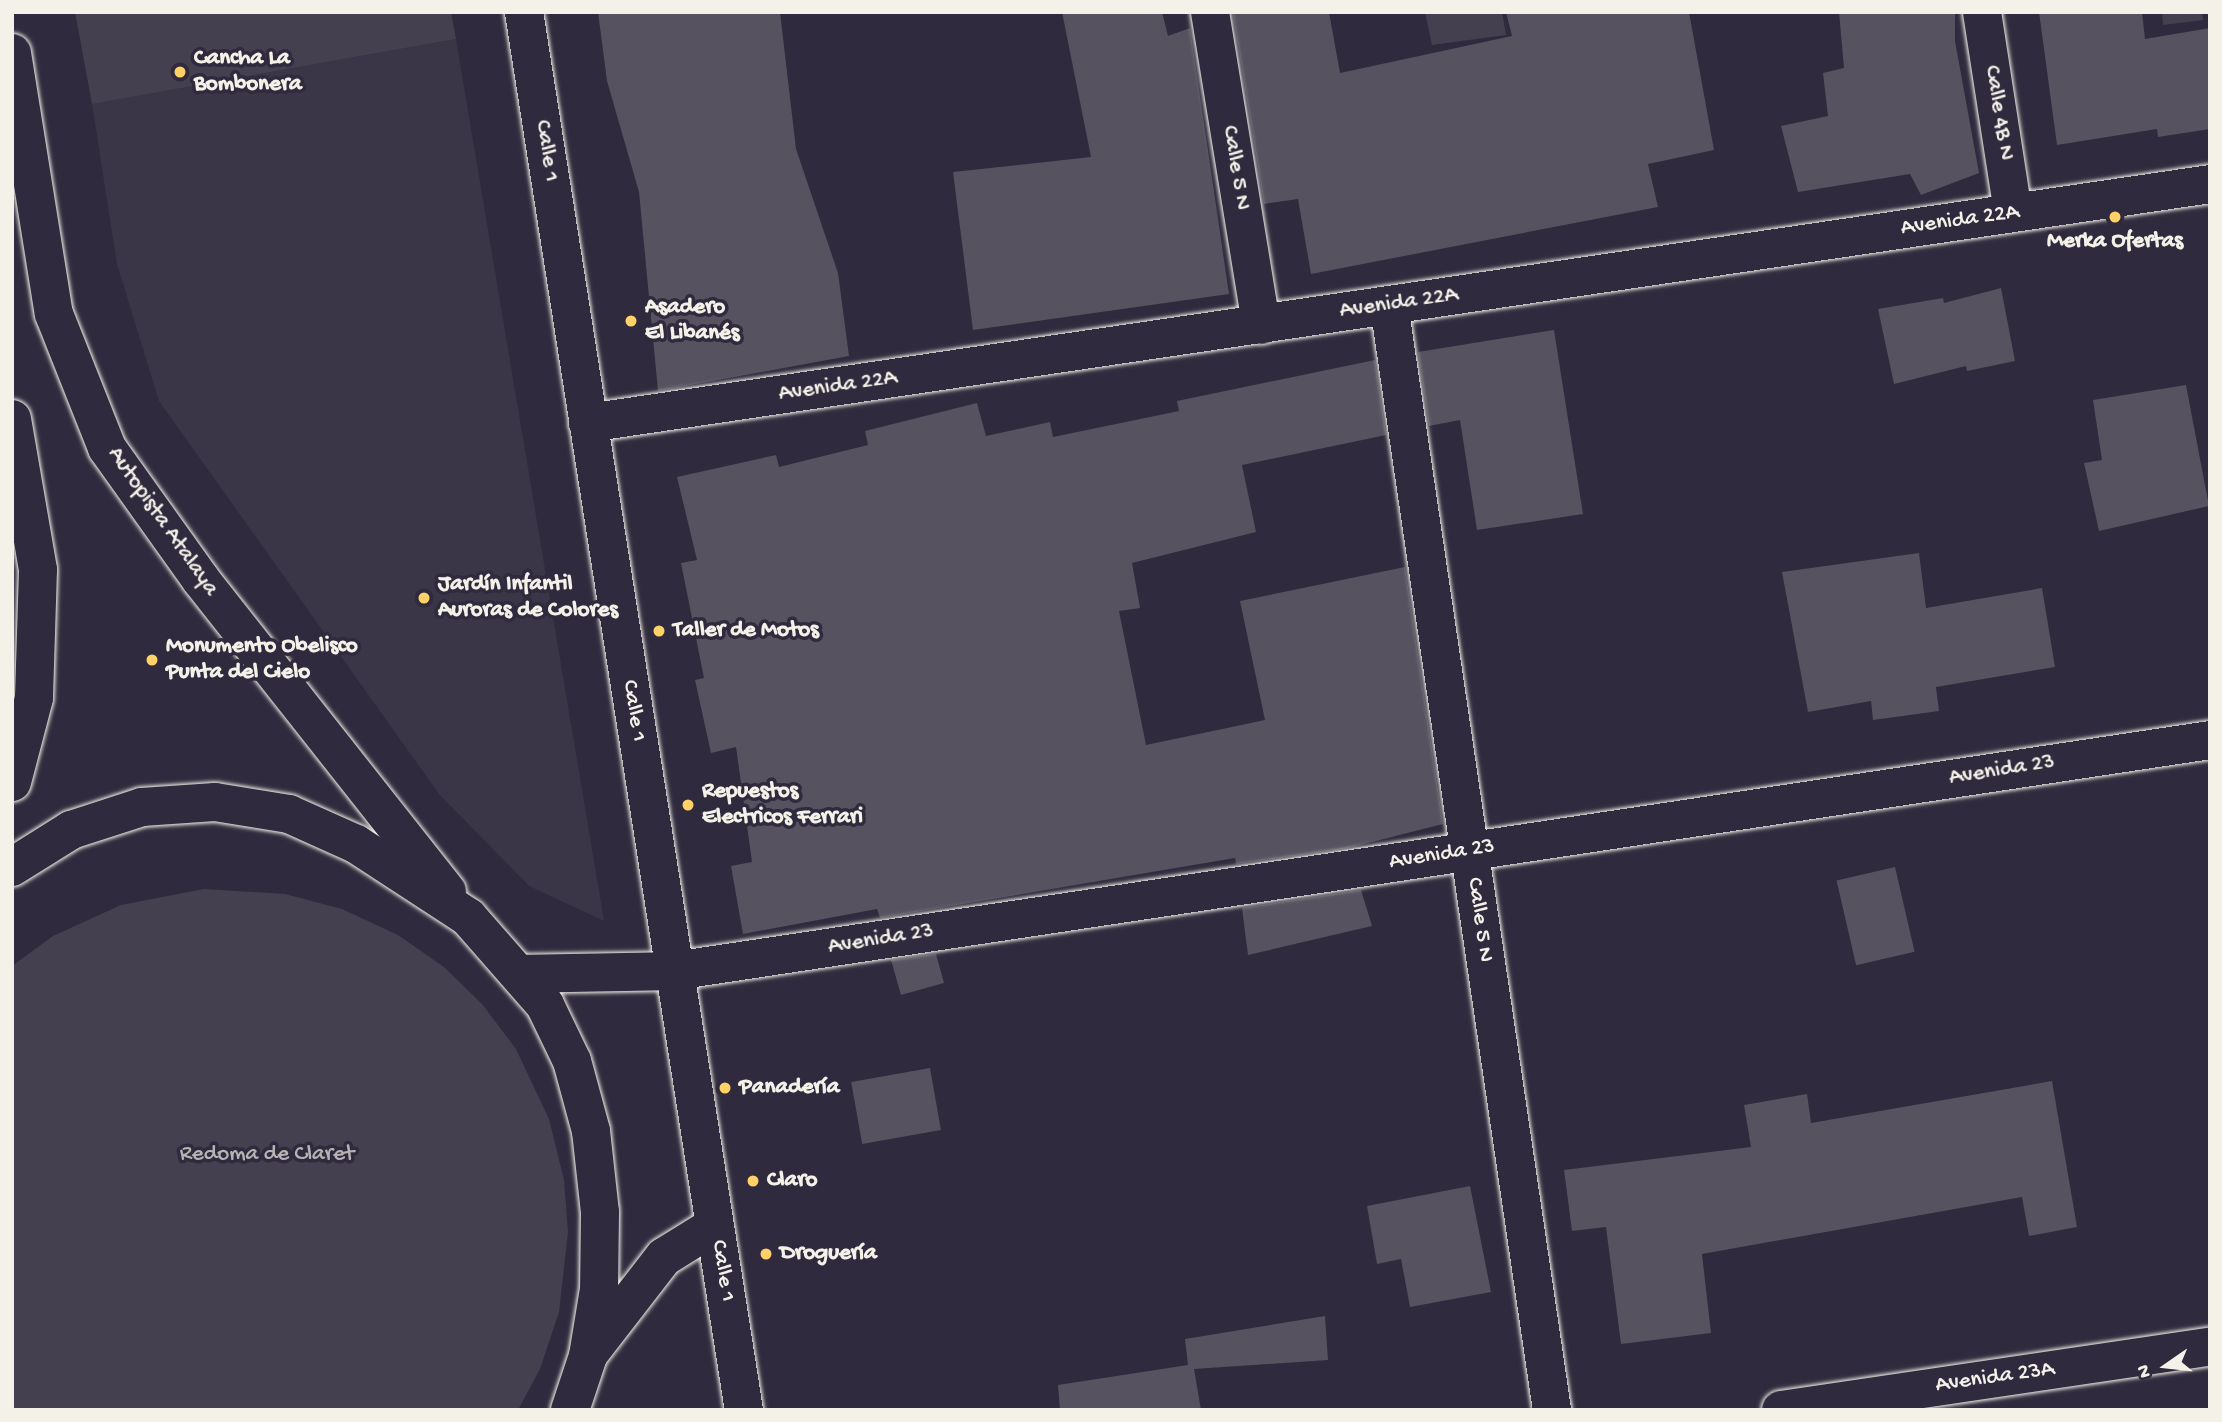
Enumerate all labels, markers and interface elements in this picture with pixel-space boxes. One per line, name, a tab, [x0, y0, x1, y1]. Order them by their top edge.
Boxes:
place label: Cancha La Bombonera	[194, 45, 302, 99]
marker: Cancha La Bombonera	[172, 64, 188, 80]
street label: Calle 4B N	[1977, 64, 2019, 162]
street label: Calle 1	[528, 118, 564, 184]
street label: Calle 5 N	[1215, 124, 1255, 212]
street label: Avenida 22A	[1899, 199, 2021, 243]
marker: Merka Ofertas	[2107, 209, 2123, 225]
place label: Merka Ofertas	[2047, 228, 2183, 256]
street label: Avenida 22A	[1338, 282, 1460, 326]
place label: Asadero El Libanés	[645, 294, 739, 348]
marker: Asadero El Libanés	[623, 313, 639, 329]
street label: Avenida 22A	[777, 365, 899, 409]
street label: Autopista Atalaya	[100, 442, 224, 602]
place label: Jardín Infantil Auroras de Colores	[438, 571, 618, 625]
marker: Jardín Infantil Auroras de Colores	[416, 590, 432, 606]
place label: Taller de Motos	[673, 617, 819, 645]
marker: Taller de Motos	[651, 623, 667, 639]
place label: Monumento Obelisco Punta del Cielo	[166, 633, 358, 687]
marker: Monumento Obelisco Punta del Cielo	[144, 652, 160, 668]
street label: Calle 1	[615, 678, 651, 744]
street label: Avenida 23	[1947, 749, 2057, 793]
place label: Repuestos Electricos Ferrari	[702, 778, 863, 832]
marker: Repuestos Electricos Ferrari	[680, 797, 696, 813]
street label: Avenida 23	[1387, 833, 1497, 877]
street label: Calle 5 N	[1459, 876, 1499, 964]
street label: Avenida 23	[826, 918, 936, 962]
place label: Panadería	[739, 1074, 839, 1102]
marker: Panadería	[717, 1080, 733, 1096]
park label: Redoma de Claret	[180, 1141, 354, 1169]
place label: Claro	[767, 1167, 817, 1195]
marker: Claro	[745, 1173, 761, 1189]
street label: Calle 1	[704, 1238, 740, 1304]
place label: Droguería	[780, 1240, 877, 1268]
marker: Droguería	[758, 1246, 774, 1262]
north arrow	[2131, 1331, 2201, 1401]
street label: Avenida 23A	[1934, 1356, 2056, 1400]
text: N	[2132, 1362, 2158, 1380]

